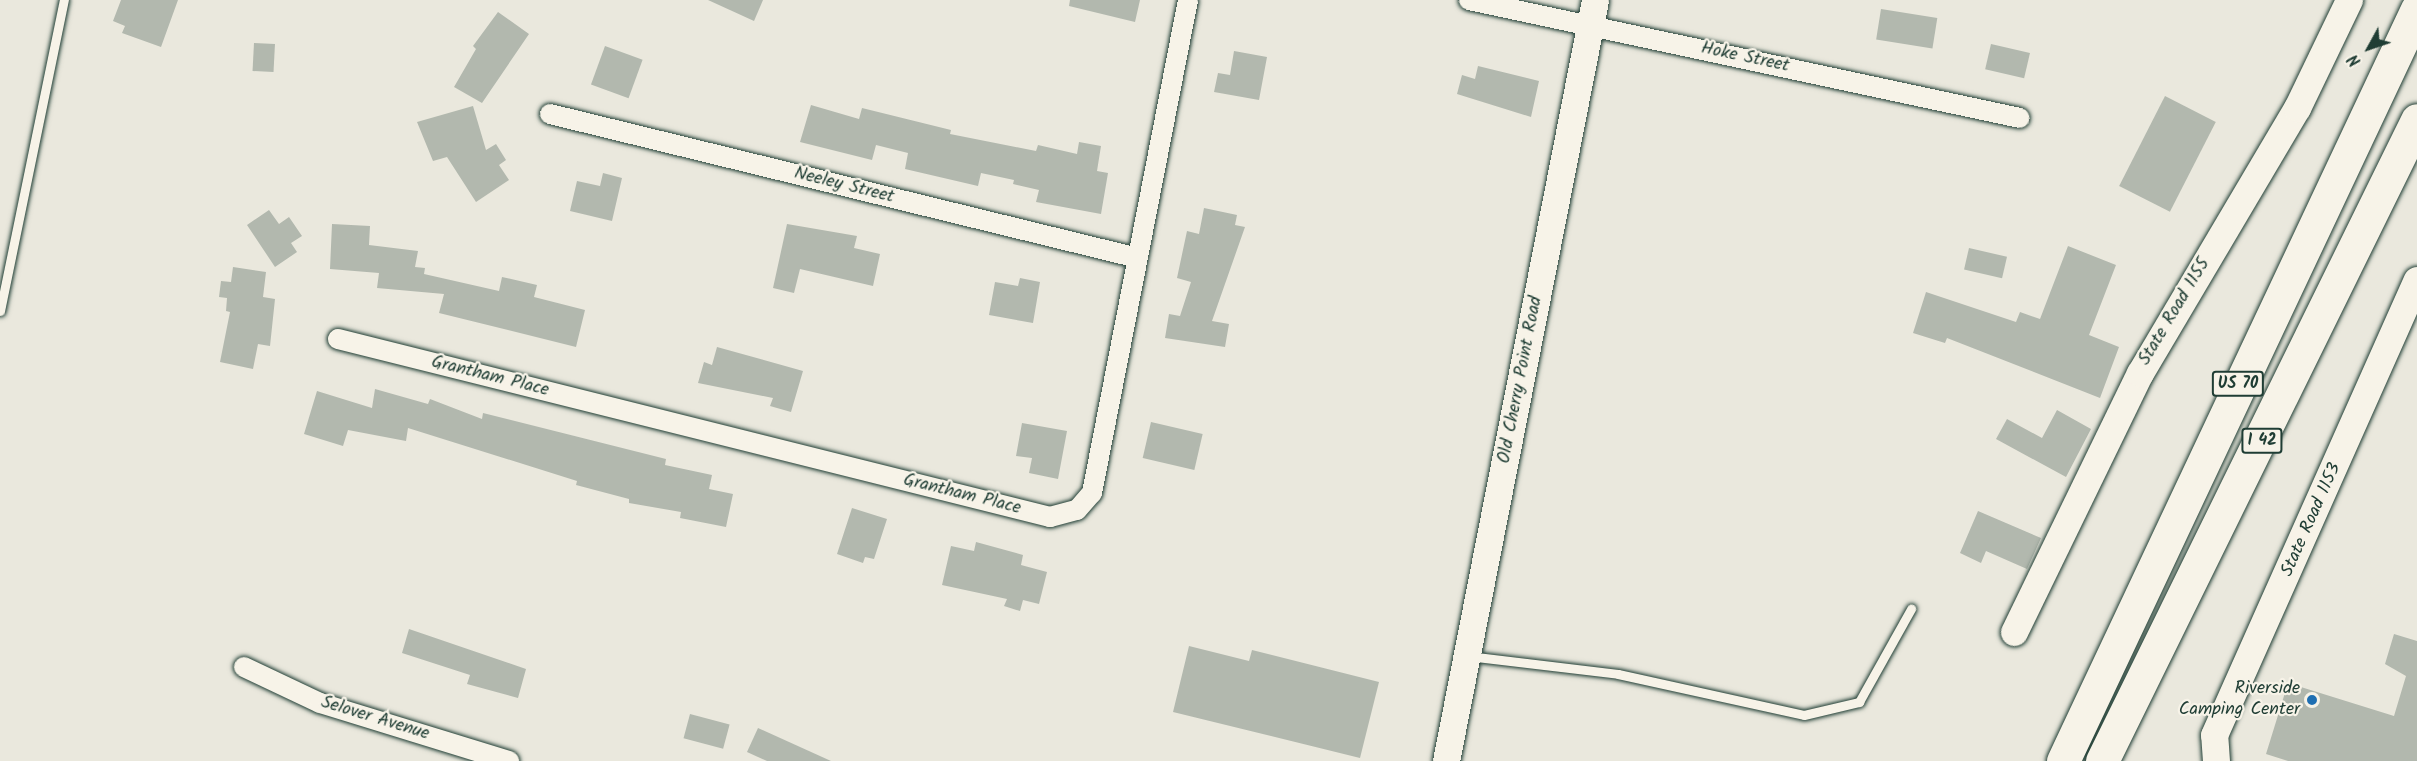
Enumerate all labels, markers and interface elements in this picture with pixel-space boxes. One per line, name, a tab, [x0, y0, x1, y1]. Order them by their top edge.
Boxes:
north arrow	[2339, 18, 2399, 78]
street label: Hoke Street	[1699, 38, 1791, 78]
text: N	[2342, 48, 2368, 72]
street label: Neeley Street	[792, 163, 896, 209]
street label: State Road 1155	[2135, 254, 2215, 370]
street label: Old Cherry Point Road	[1494, 295, 1548, 465]
street label: Grantham Place	[429, 352, 551, 402]
road number: US 70	[2211, 371, 2265, 397]
road number: I 42	[2241, 428, 2283, 454]
street label: State Road 1153	[2277, 460, 2347, 580]
street label: Grantham Place	[901, 470, 1023, 520]
place label: Riverside Camping Center	[2179, 679, 2300, 722]
street label: Selover Avenue	[318, 692, 432, 746]
marker: Riverside Camping Center	[2305, 693, 2319, 707]

